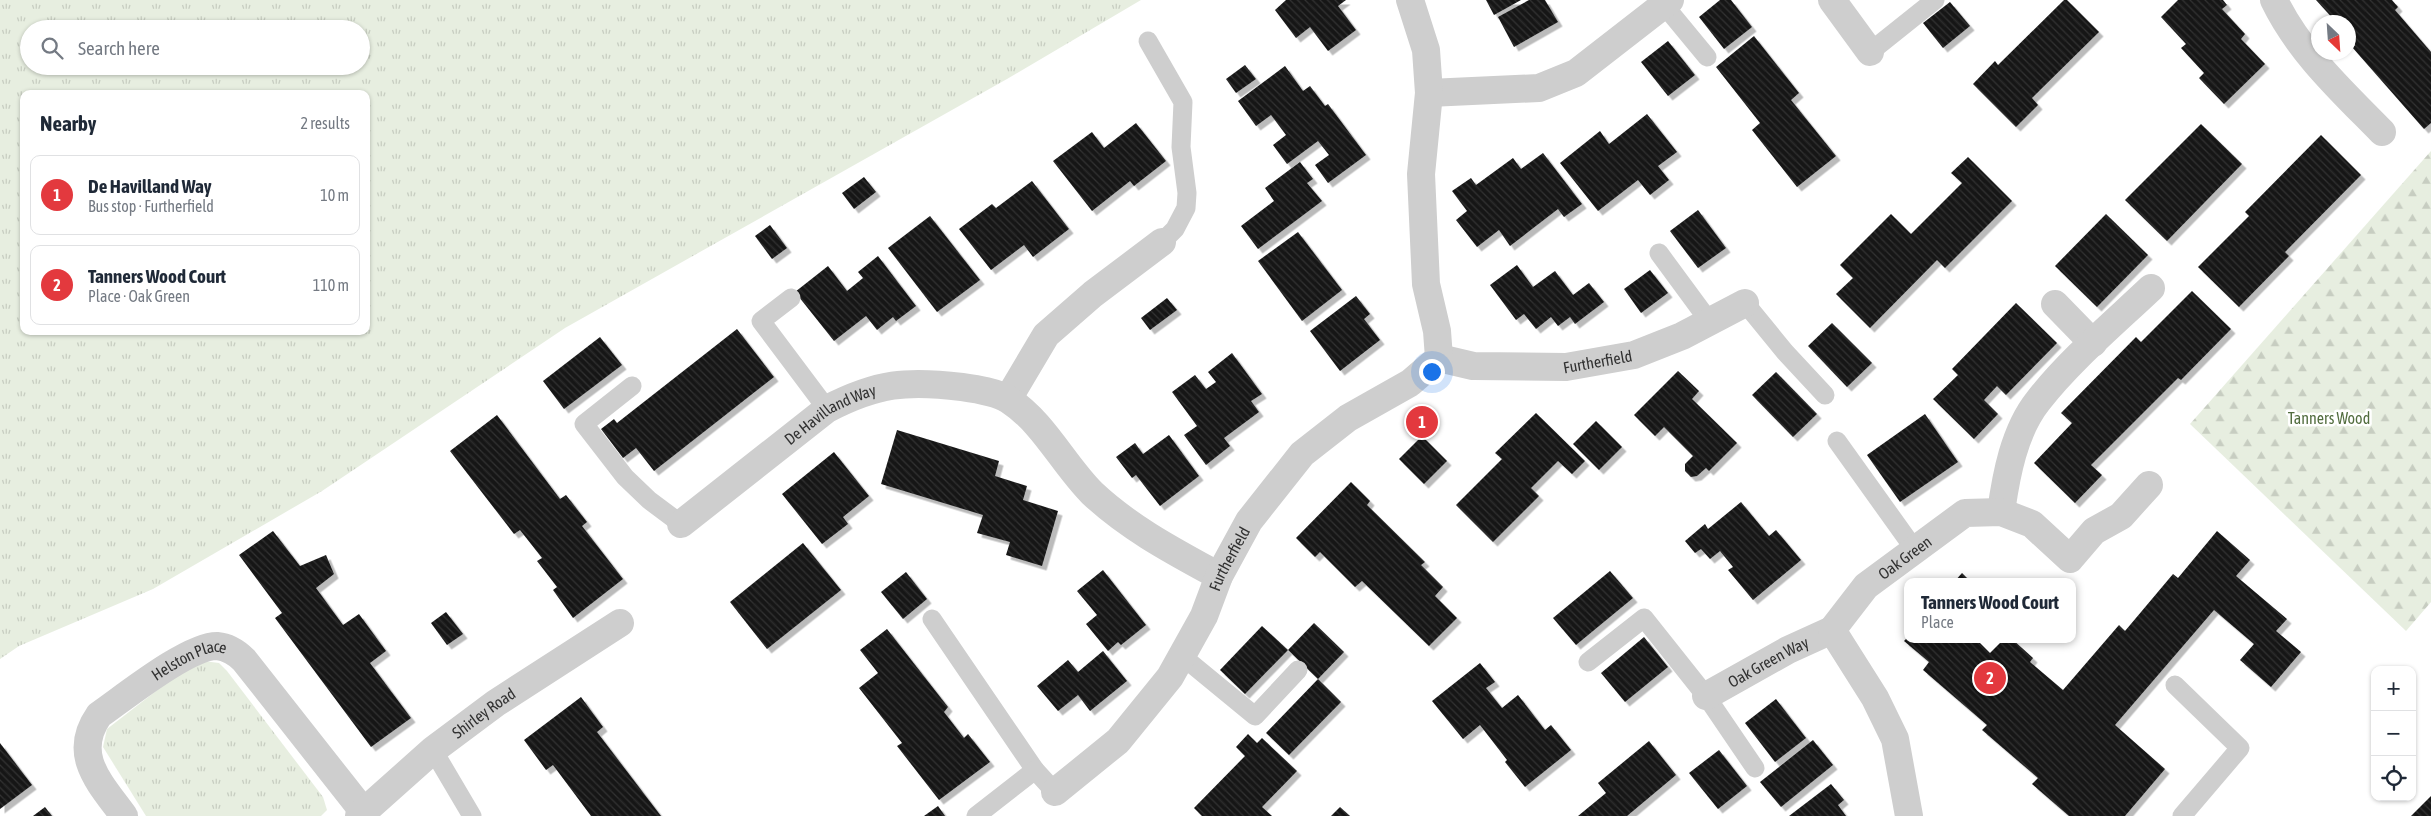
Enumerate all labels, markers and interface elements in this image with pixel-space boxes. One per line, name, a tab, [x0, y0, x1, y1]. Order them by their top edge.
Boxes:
north arrow	[2311, 15, 2356, 60]
search box	[20, 20, 370, 75]
icon: search	[38, 34, 66, 62]
text: Search here	[78, 37, 160, 59]
text: Nearby	[40, 111, 96, 135]
text: 2 results	[300, 114, 350, 132]
text: De Havilland Way	[88, 175, 212, 197]
text: 1	[53, 186, 61, 204]
text: 10 m	[320, 186, 349, 204]
text: Bus stop · Furtherfield	[88, 197, 214, 215]
text: Tanners Wood Court	[88, 265, 226, 287]
text: 2	[53, 276, 61, 294]
text: 110 m	[313, 276, 349, 294]
text: Place · Oak Green	[88, 287, 190, 305]
street label: Furtherfield	[1562, 346, 1634, 376]
your location	[1419, 359, 1445, 385]
street label: De Havilland Way	[781, 380, 879, 448]
pin: 1	[1406, 403, 1438, 441]
park label: Tanners Wood	[2288, 409, 2370, 427]
street label: Furtherfield	[1205, 524, 1253, 593]
street label: Oak Green	[1875, 532, 1935, 583]
popup	[1904, 578, 2076, 643]
text: Tanners Wood Court	[1921, 591, 2059, 613]
text: Place	[1921, 613, 1954, 631]
street label: Oak Green Way	[1725, 633, 1812, 691]
street label: Helston Place	[148, 637, 229, 684]
pin: 2	[1974, 659, 2006, 697]
map controls	[2371, 666, 2416, 801]
button: +	[2371, 666, 2416, 711]
street label: Shirley Road	[449, 684, 519, 742]
button: −	[2371, 711, 2416, 756]
button: locate	[2371, 756, 2416, 801]

